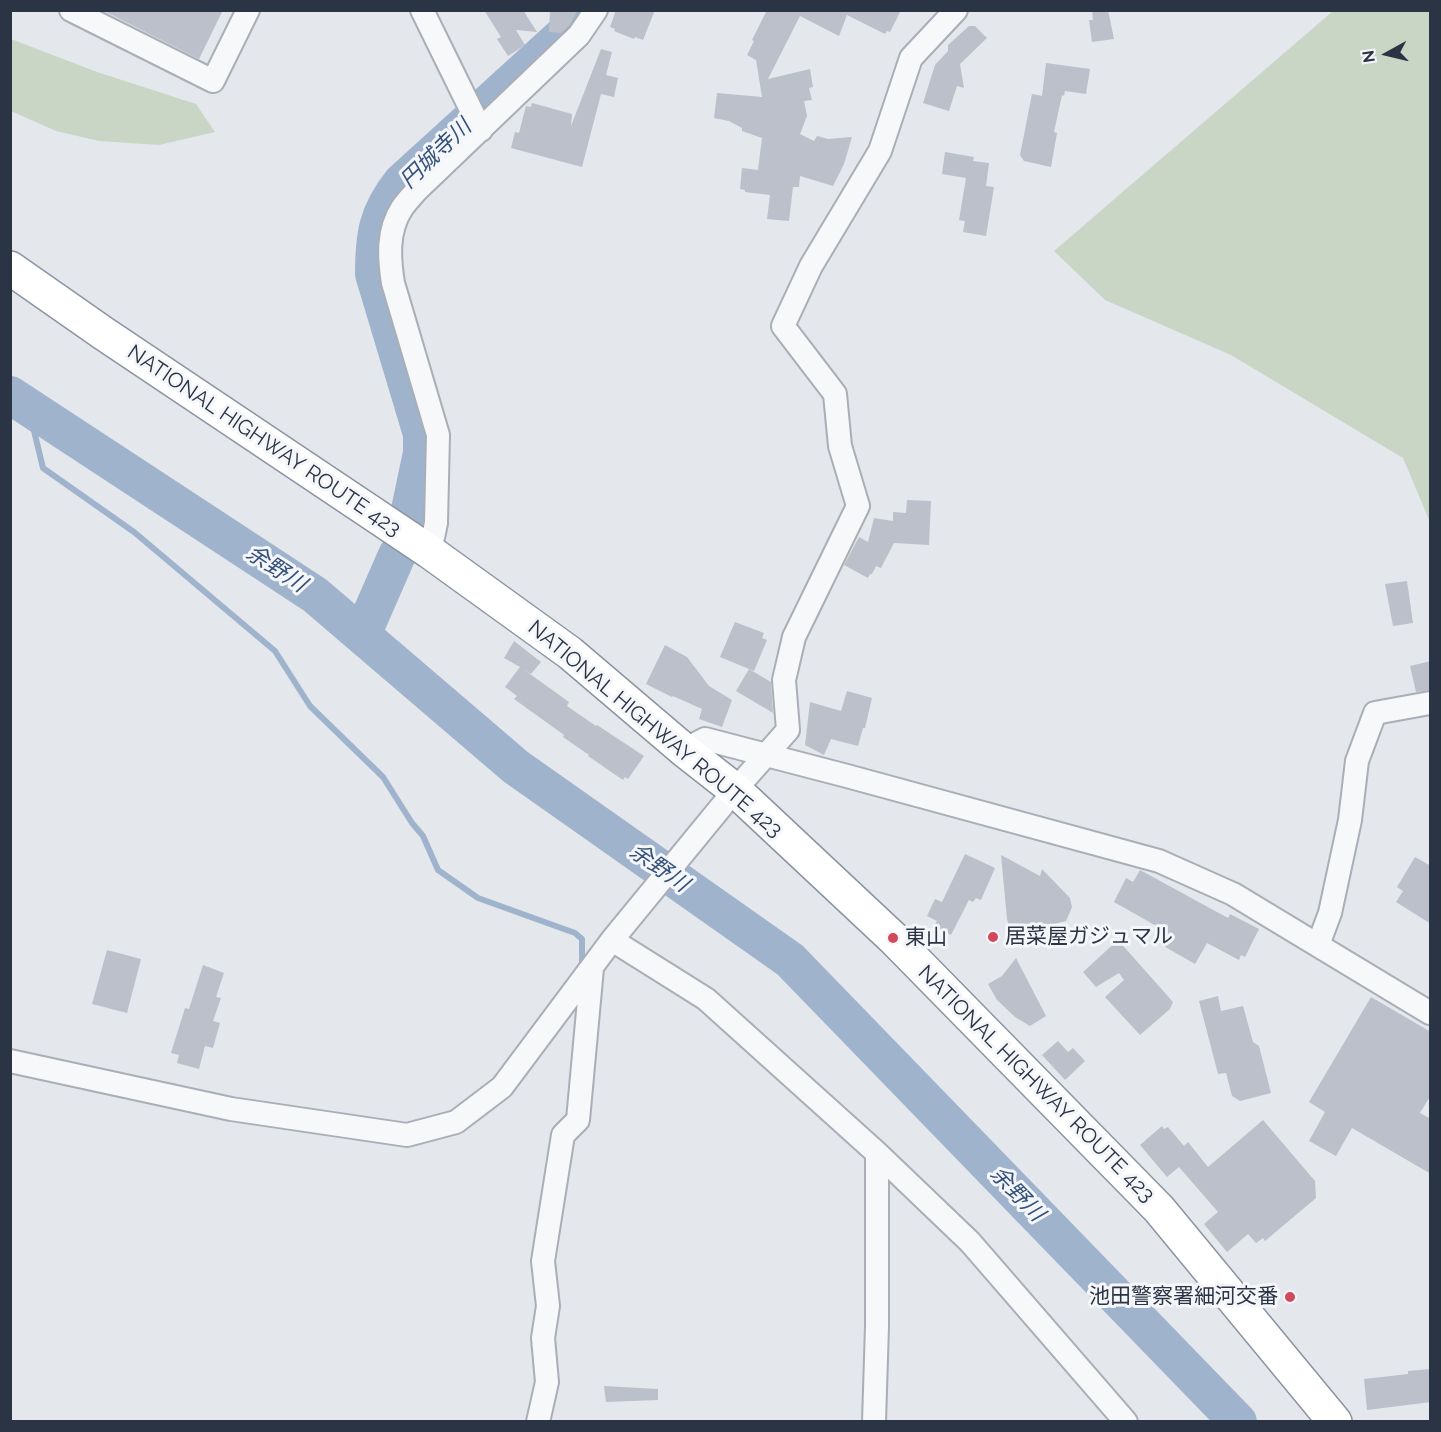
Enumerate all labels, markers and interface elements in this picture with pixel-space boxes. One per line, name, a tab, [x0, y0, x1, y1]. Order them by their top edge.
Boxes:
north arrow	[1357, 24, 1417, 84]
text: N	[1358, 49, 1379, 64]
water label: 円城寺川	[395, 114, 477, 194]
street label: NATIONAL HIGHWAY ROUTE 423	[123, 340, 405, 542]
water label: 余野川	[241, 540, 311, 598]
street label: NATIONAL HIGHWAY ROUTE 423	[523, 615, 787, 843]
water label: 余野川	[624, 838, 694, 898]
place label: 居菜屋ガジュマル	[1005, 924, 1173, 950]
place label: 東山	[905, 925, 947, 951]
marker: 居菜屋ガジュマル	[986, 930, 1000, 944]
marker: 東山	[886, 931, 900, 945]
street label: NATIONAL HIGHWAY ROUTE 423	[912, 960, 1160, 1208]
water label: 余野川	[985, 1161, 1049, 1227]
place label: 池田警察署細河交番	[1089, 1284, 1278, 1310]
marker: 池田警察署細河交番	[1283, 1290, 1297, 1304]

